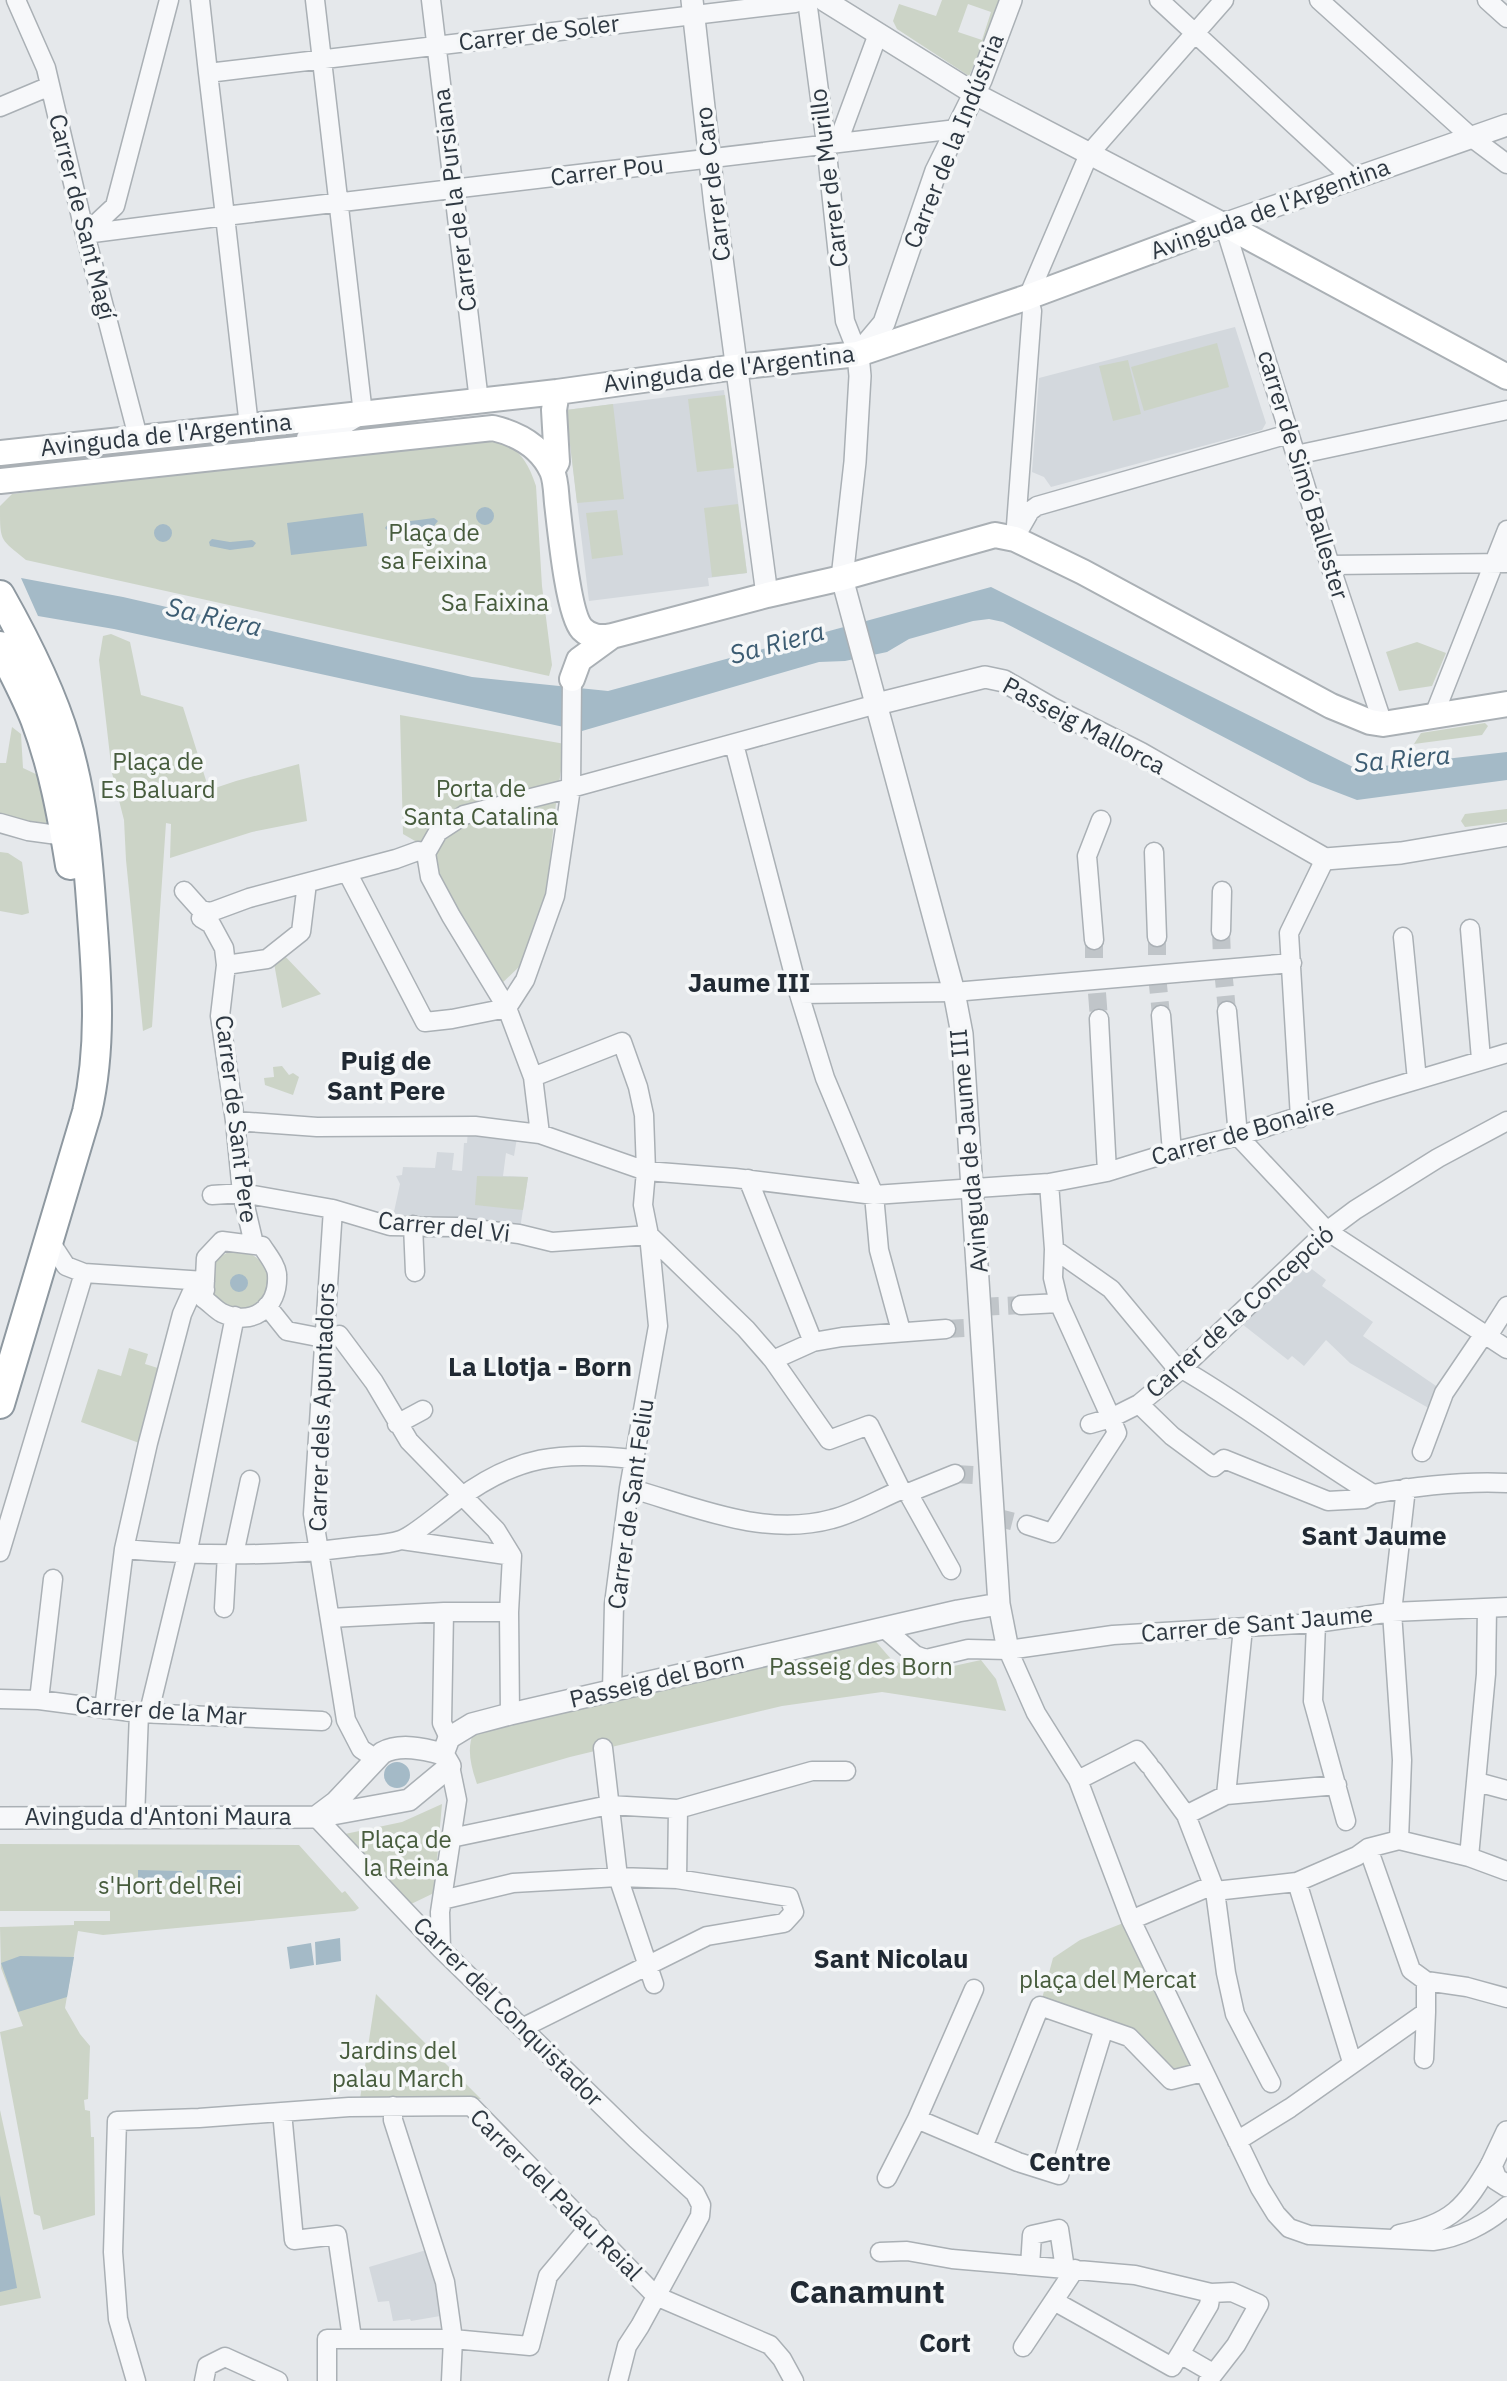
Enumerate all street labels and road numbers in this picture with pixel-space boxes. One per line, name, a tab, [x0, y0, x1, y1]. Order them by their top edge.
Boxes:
street label: Carrer de Soler	[457, 6, 621, 58]
street label: Carrer de la Indústria	[895, 28, 1011, 253]
street label: Carrer de la Pursiana	[424, 87, 484, 314]
street label: Carrer de Murillo	[801, 87, 855, 269]
street label: Carrer de Caro	[687, 105, 737, 263]
street label: Carrer de Sant Magí	[42, 110, 124, 323]
street label: Carrer Pou	[548, 147, 665, 193]
street label: Avinguda de l'Argentina	[1145, 150, 1394, 266]
street label: Avinguda de l'Argentina	[602, 337, 856, 399]
street label: carrer de Simó Ballester	[1251, 346, 1357, 604]
street label: Avinguda de l'Argentina	[39, 405, 293, 463]
street label: Passeig Mallorca	[997, 669, 1172, 782]
street label: Carrer de Sant Pere	[208, 1013, 266, 1225]
street label: Avinguda de Jaume III	[941, 1028, 995, 1275]
street label: Carrer de Bonaire	[1147, 1090, 1338, 1172]
street label: Carrer del Vi	[376, 1203, 512, 1249]
street label: Carrer de la Concepció	[1138, 1218, 1340, 1404]
street label: Carrer dels Apuntadors	[301, 1282, 341, 1532]
street label: Carrer de Sant Feliu	[599, 1397, 661, 1611]
street label: Carrer de Sant Jaume	[1140, 1597, 1374, 1649]
street label: Passeig del Born	[566, 1643, 747, 1715]
street label: Carrer de la Mar	[74, 1688, 248, 1732]
street label: Avinguda d'Antoni Maura	[24, 1800, 292, 1832]
street label: Carrer del Conquistador	[407, 1909, 611, 2113]
street label: Carrer del Palau Reial	[464, 2101, 650, 2287]

